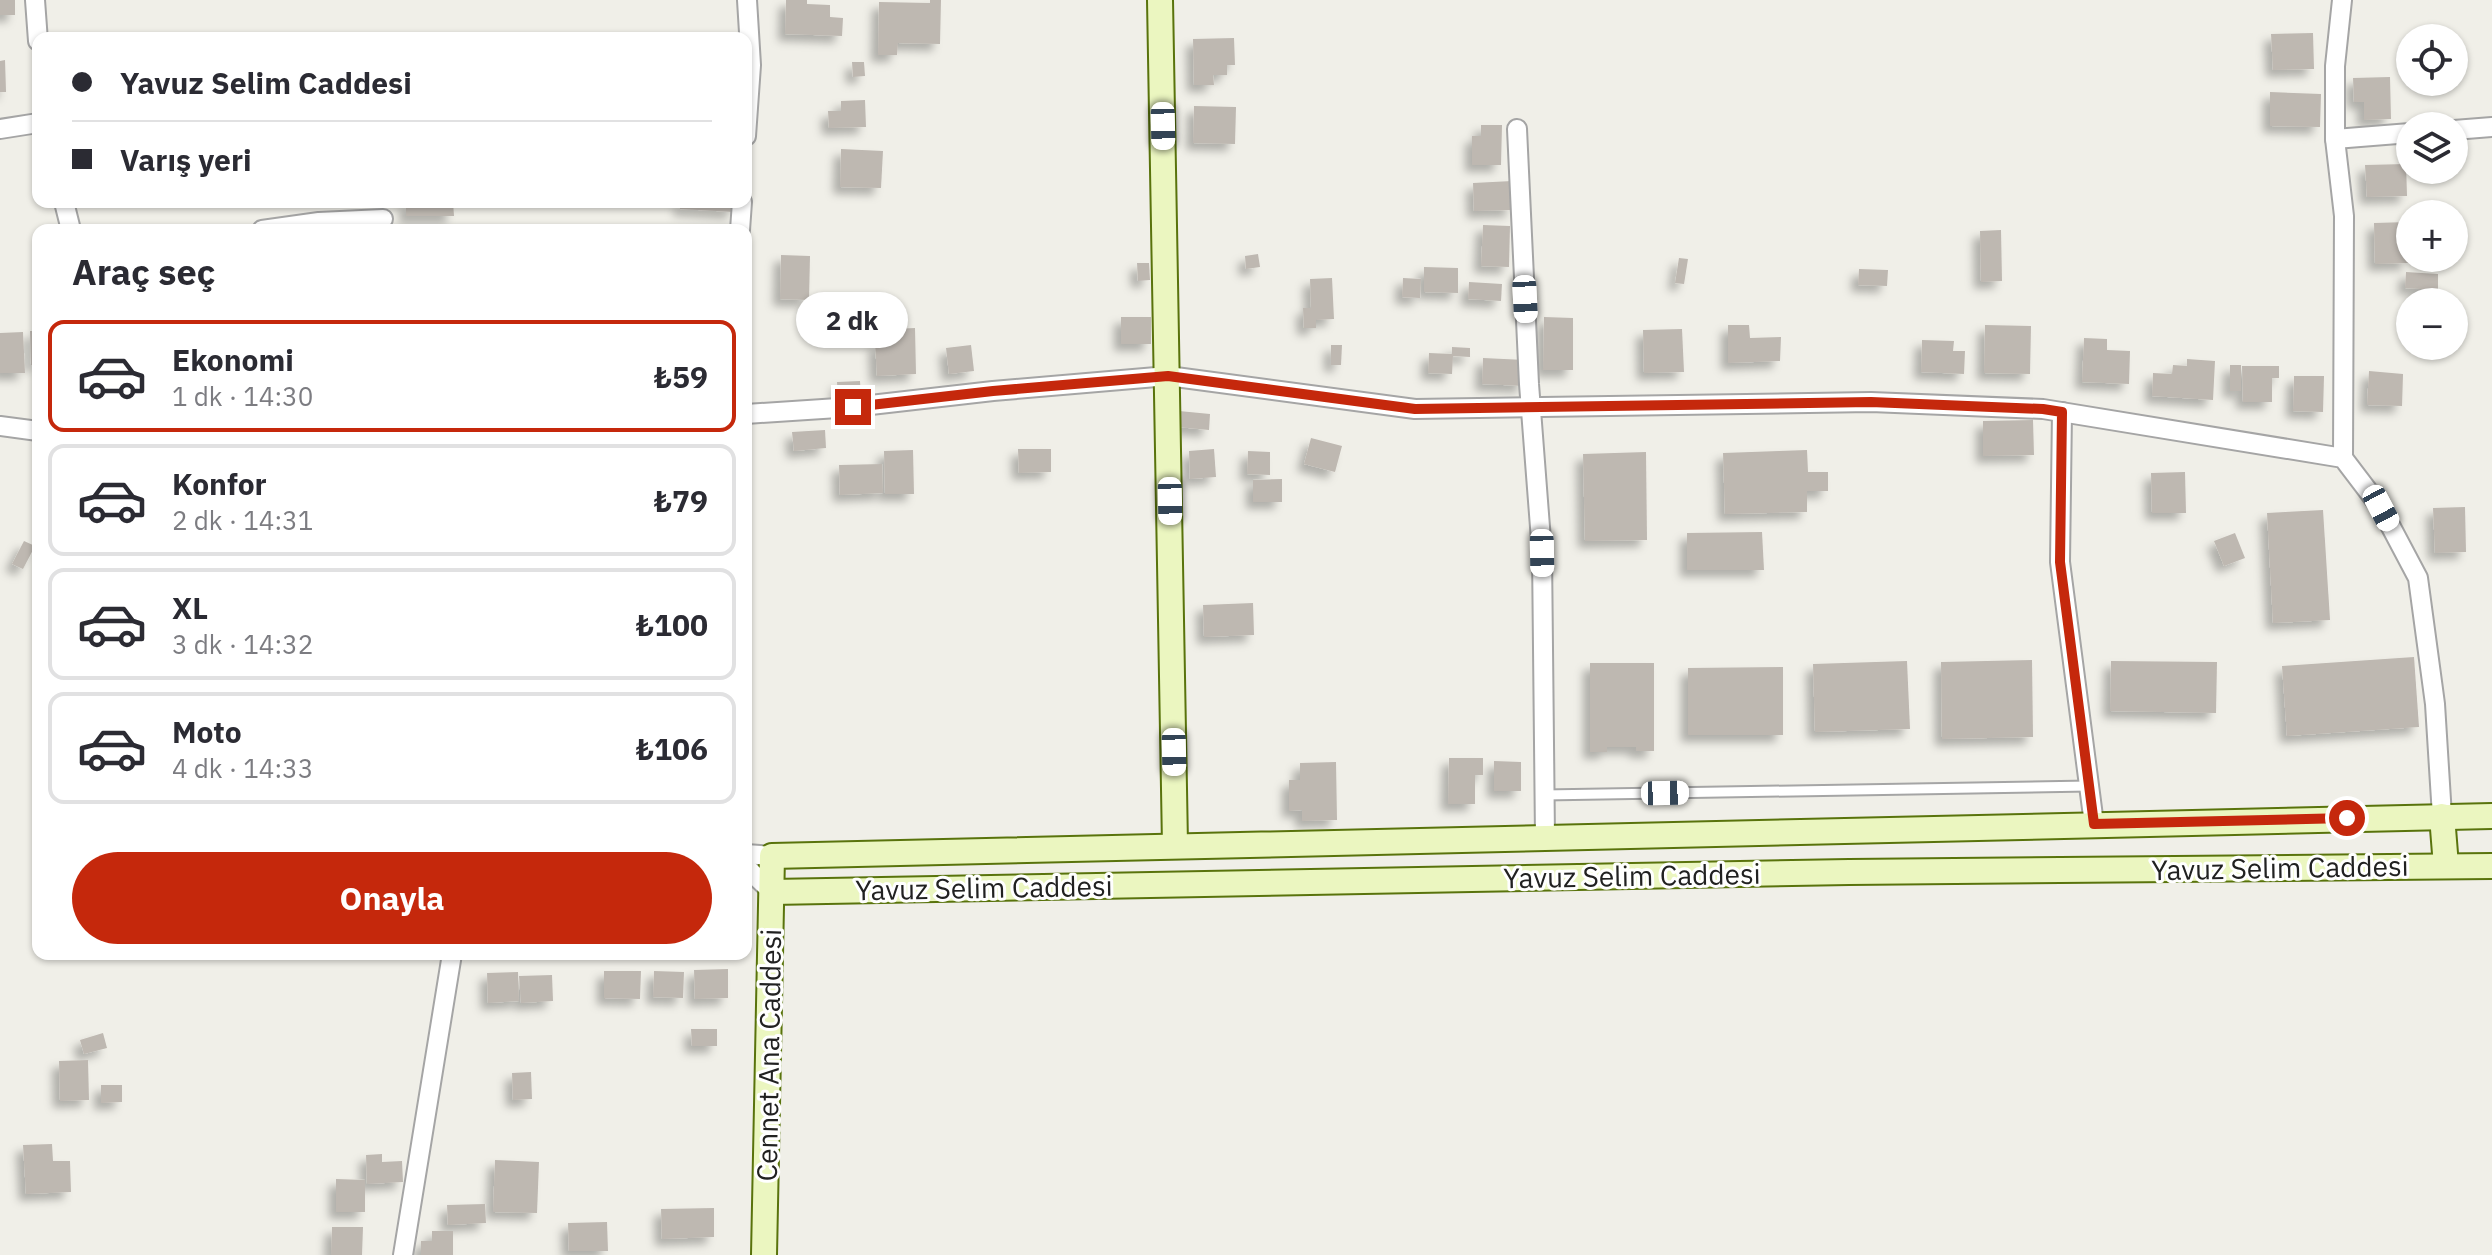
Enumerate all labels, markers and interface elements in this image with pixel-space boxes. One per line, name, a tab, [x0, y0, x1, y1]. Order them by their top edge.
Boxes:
map controls	[2396, 24, 2468, 360]
button: locate	[2396, 24, 2468, 96]
text: Yavuz Selim Caddesi	[120, 63, 412, 102]
car	[1151, 102, 1175, 150]
button: layers	[2396, 112, 2468, 184]
text: Varış yeri	[120, 140, 252, 179]
button: +	[2396, 200, 2468, 272]
text: Araç seç	[72, 248, 215, 295]
car	[1512, 274, 1538, 324]
button: −	[2396, 288, 2468, 360]
callout: 2 dk	[797, 291, 909, 347]
text: 2 dk	[826, 303, 878, 337]
icon: car	[76, 340, 148, 412]
text: Ekonomi	[172, 340, 294, 379]
text: ₺59	[654, 357, 708, 396]
text: 1 dk · 14:30	[172, 379, 313, 413]
route end	[835, 389, 871, 425]
icon: car	[76, 464, 148, 536]
text: Konfor	[172, 464, 267, 503]
car	[1158, 477, 1182, 525]
text: ₺79	[654, 481, 708, 520]
car	[2359, 481, 2403, 535]
text: 2 dk · 14:31	[172, 503, 313, 537]
car	[1530, 529, 1554, 577]
icon: car	[76, 588, 148, 660]
text: XL	[172, 588, 208, 627]
text: ₺100	[636, 605, 708, 644]
text: 3 dk · 14:32	[172, 627, 313, 661]
icon: car	[76, 712, 148, 784]
text: Moto	[172, 712, 242, 751]
car	[1162, 728, 1186, 776]
text: ₺106	[636, 729, 708, 768]
text: 4 dk · 14:33	[172, 751, 313, 785]
car	[1641, 781, 1689, 805]
route start	[2329, 800, 2365, 836]
street label: Yavuz Selim Caddesi	[2151, 847, 2409, 888]
button: Onayla	[72, 852, 712, 944]
street label: Yavuz Selim Caddesi	[1503, 855, 1761, 896]
street label: Yavuz Selim Caddesi	[855, 867, 1113, 908]
street label: Cennet Ana Caddesi	[748, 928, 789, 1182]

